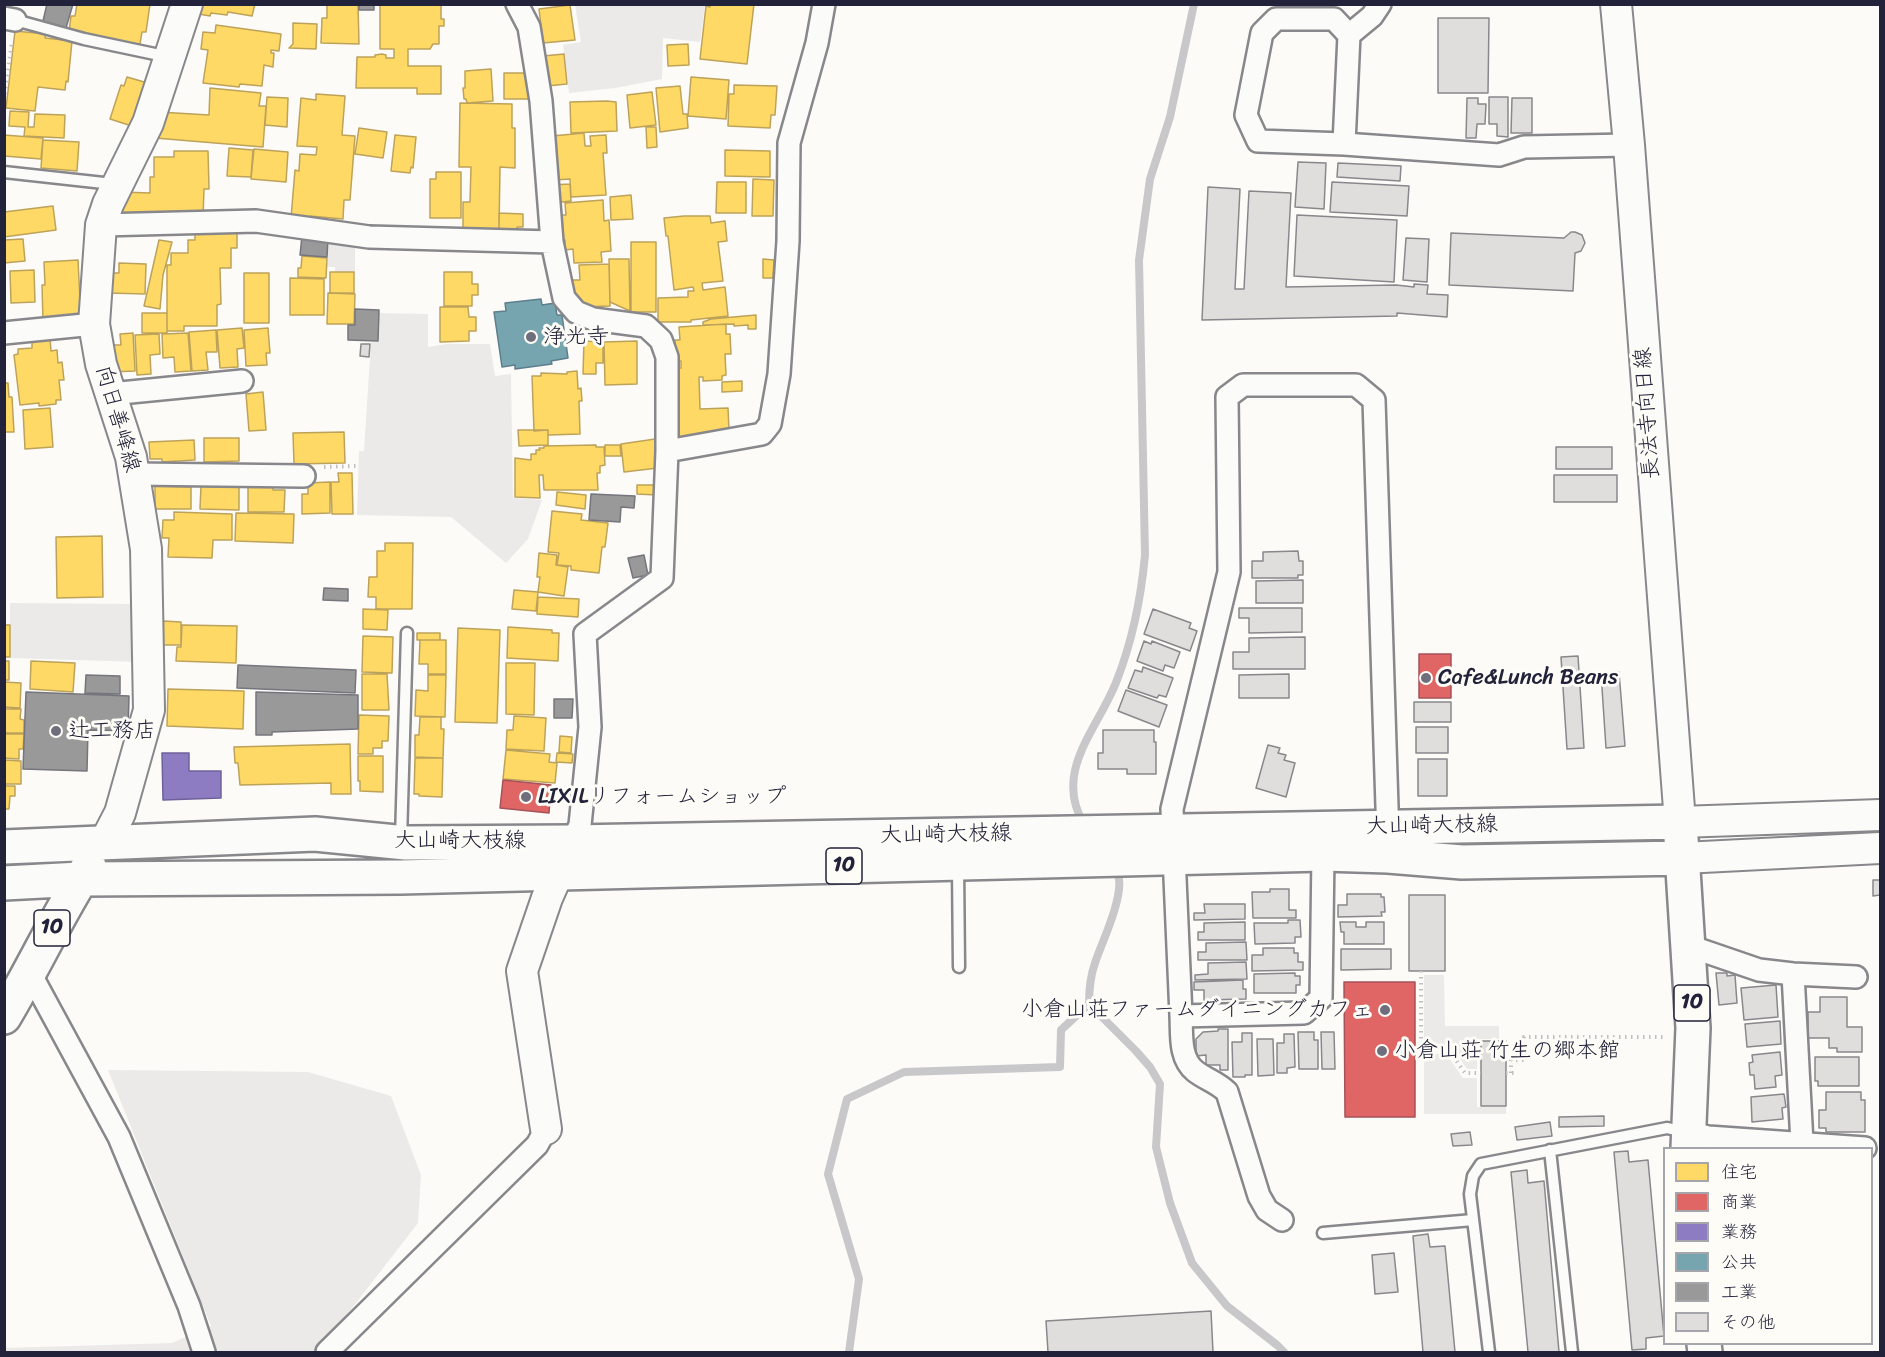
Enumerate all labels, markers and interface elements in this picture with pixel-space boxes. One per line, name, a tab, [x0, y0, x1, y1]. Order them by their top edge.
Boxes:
place label: 浄光寺	[543, 324, 609, 350]
marker: 浄光寺	[524, 330, 538, 344]
street label: 長法寺向日線	[1630, 346, 1666, 480]
street label: 向日善峰線	[89, 362, 145, 476]
place label: Cafe&Lunch Beans	[1438, 665, 1618, 691]
marker: Cafe&Lunch Beans	[1419, 671, 1433, 685]
place label: 辻工務店	[68, 718, 156, 744]
marker: 辻工務店	[49, 724, 63, 738]
place label: LIXILリフォームショップ	[538, 784, 786, 810]
marker: LIXILリフォームショップ	[519, 790, 533, 804]
street label: 大山崎大枝線	[1366, 812, 1498, 840]
street label: 大山崎大枝線	[880, 821, 1012, 849]
street label: 大山崎大枝線	[394, 828, 526, 854]
road number: 10	[826, 848, 862, 884]
road number: 10	[34, 910, 70, 946]
road number: 10	[1674, 985, 1710, 1021]
place label: 小倉山荘ファームダイニングカフェ	[1021, 997, 1373, 1023]
marker: 小倉山荘ファームダイニングカフェ	[1378, 1003, 1392, 1017]
place label: 小倉山荘 竹生の郷本館	[1394, 1038, 1620, 1064]
marker: 小倉山荘 竹生の郷本館	[1375, 1044, 1389, 1058]
legend	[1663, 1147, 1873, 1345]
text: 住宅	[1721, 1156, 1757, 1188]
text: 商業	[1721, 1186, 1757, 1218]
text: 業務	[1721, 1216, 1757, 1248]
text: 公共	[1721, 1246, 1757, 1278]
text: 工業	[1721, 1276, 1757, 1308]
text: その他	[1721, 1306, 1775, 1338]

